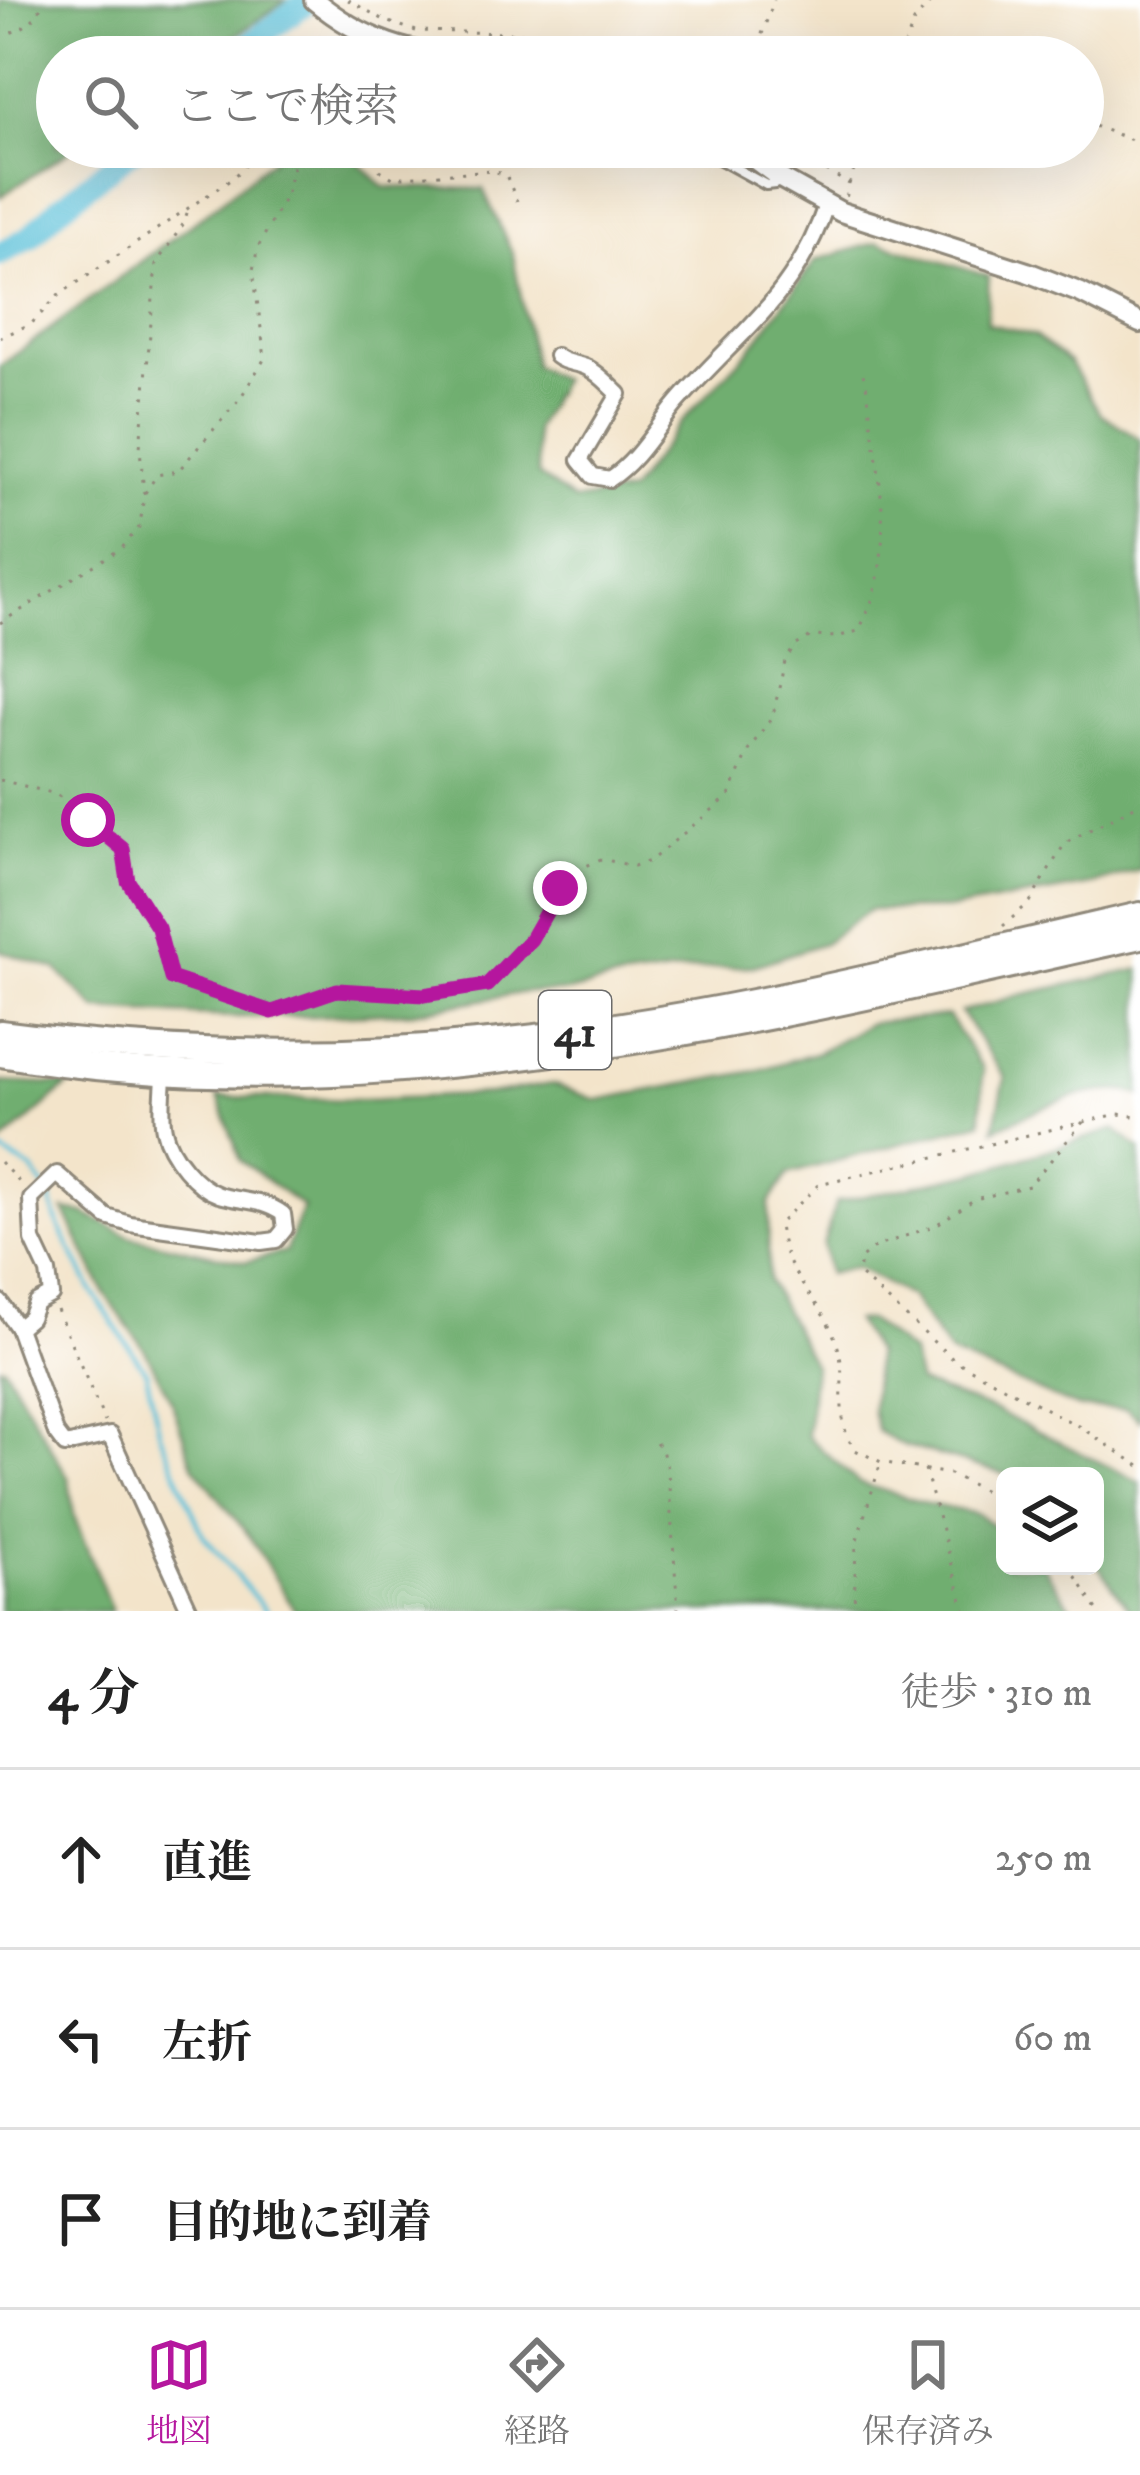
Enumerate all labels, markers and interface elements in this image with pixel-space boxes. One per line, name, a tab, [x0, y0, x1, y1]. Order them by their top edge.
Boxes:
search box	[36, 36, 1104, 168]
icon: search	[78, 69, 144, 135]
text: ここで検索	[174, 80, 399, 136]
route start	[61, 793, 115, 847]
route end	[533, 861, 587, 915]
road number: 41	[539, 991, 611, 1069]
map controls	[996, 1467, 1104, 1575]
button: layers	[996, 1467, 1104, 1575]
text: 4 分	[48, 1663, 139, 1727]
text: 徒歩 · 310 m	[901, 1669, 1092, 1718]
icon: ahead	[48, 1826, 114, 1892]
text: 250 m	[995, 1834, 1092, 1883]
text: 直進	[162, 1836, 252, 1892]
icon: left	[48, 2006, 114, 2072]
text: 60 m	[1013, 2014, 1092, 2063]
text: 左折	[162, 2016, 252, 2072]
icon: arrive	[48, 2186, 114, 2252]
text: 目的地に到着	[162, 2196, 432, 2252]
tab: 地図	[146, 2332, 212, 2453]
tab: 経路	[504, 2332, 570, 2453]
tab: 保存済み	[862, 2332, 994, 2453]

